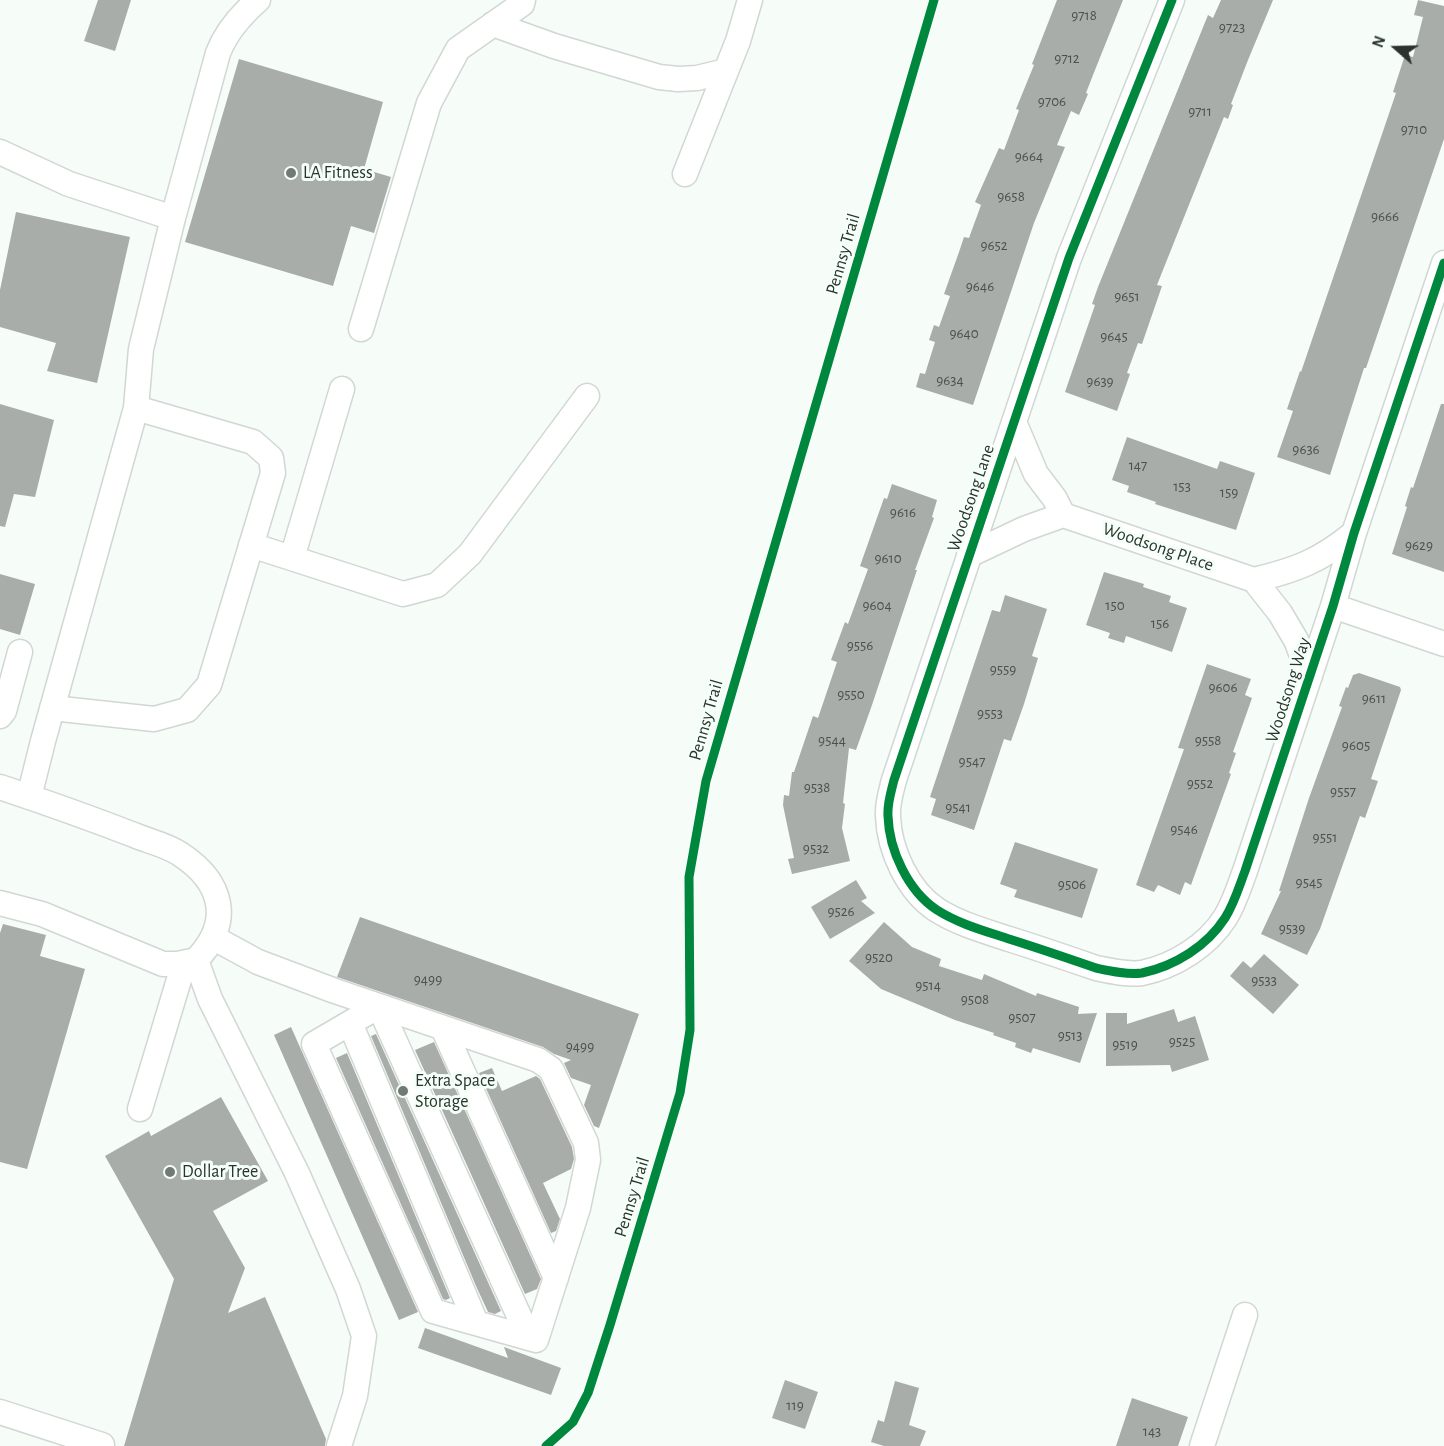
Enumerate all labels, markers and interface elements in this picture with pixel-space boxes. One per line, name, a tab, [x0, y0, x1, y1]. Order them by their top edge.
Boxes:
house number: 9718	[1071, 6, 1097, 24]
house number: 9723	[1219, 18, 1245, 36]
north arrow	[1366, 18, 1426, 78]
text: N	[1370, 34, 1389, 50]
house number: 9712	[1054, 49, 1080, 67]
house number: 9706	[1038, 92, 1066, 110]
house number: 9711	[1188, 102, 1212, 120]
house number: 9710	[1401, 120, 1427, 138]
house number: 9664	[1015, 147, 1043, 165]
place label: LA Fitness	[303, 162, 373, 184]
marker: LA Fitness	[284, 166, 298, 180]
house number: 9658	[997, 187, 1025, 205]
house number: 9666	[1371, 207, 1399, 225]
street label: Pennsy Trail	[821, 211, 865, 297]
house number: 9652	[980, 236, 1008, 254]
house number: 9646	[966, 277, 994, 295]
house number: 9651	[1114, 287, 1140, 305]
house number: 9640	[949, 324, 979, 342]
house number: 9645	[1100, 327, 1128, 345]
house number: 9634	[936, 371, 964, 389]
house number: 9639	[1086, 372, 1114, 390]
house number: 9636	[1292, 440, 1320, 458]
street label: Woodsong Lane	[943, 442, 999, 554]
house number: 147	[1129, 456, 1147, 474]
house number: 153	[1173, 477, 1191, 495]
house number: 159	[1220, 483, 1238, 501]
house number: 9616	[890, 503, 916, 521]
street label: Woodsong Place	[1100, 518, 1216, 576]
house number: 9629	[1405, 536, 1433, 554]
house number: 9610	[874, 549, 902, 567]
house number: 9604	[862, 596, 892, 614]
house number: 150	[1105, 596, 1125, 614]
house number: 156	[1151, 614, 1169, 632]
street label: Woodsong Way	[1261, 635, 1315, 745]
house number: 9556	[847, 636, 873, 654]
house number: 9559	[990, 660, 1016, 678]
street label: Pennsy Trail	[684, 677, 728, 763]
house number: 9606	[1208, 678, 1238, 696]
house number: 9550	[837, 685, 865, 703]
house number: 9611	[1362, 689, 1386, 707]
house number: 9553	[977, 704, 1003, 722]
house number: 9544	[818, 731, 846, 749]
house number: 9558	[1195, 731, 1221, 749]
house number: 9605	[1342, 736, 1370, 754]
house number: 9547	[959, 752, 985, 770]
house number: 9552	[1187, 774, 1213, 792]
house number: 9538	[804, 778, 830, 796]
house number: 9557	[1330, 782, 1356, 800]
house number: 9541	[945, 798, 971, 816]
house number: 9546	[1170, 820, 1198, 838]
house number: 9551	[1313, 828, 1337, 846]
house number: 9532	[803, 839, 829, 857]
house number: 9545	[1296, 873, 1322, 891]
house number: 9506	[1058, 875, 1086, 893]
house number: 9526	[827, 902, 855, 920]
house number: 9539	[1279, 919, 1305, 937]
house number: 9520	[865, 948, 893, 966]
house number: 9499	[414, 970, 442, 988]
house number: 9533	[1251, 971, 1277, 989]
house number: 9514	[915, 976, 941, 994]
house number: 9508	[961, 990, 989, 1008]
house number: 9507	[1008, 1008, 1036, 1026]
house number: 9513	[1058, 1026, 1082, 1044]
house number: 9525	[1169, 1032, 1195, 1050]
house number: 9519	[1112, 1035, 1138, 1053]
house number: 9499	[566, 1037, 594, 1055]
place label: Extra Space Storage	[415, 1070, 495, 1112]
marker: Extra Space Storage	[396, 1084, 410, 1098]
street label: Pennsy Trail	[610, 1154, 654, 1240]
place label: Dollar Tree	[182, 1161, 258, 1183]
marker: Dollar Tree	[163, 1165, 177, 1179]
house number: 119	[786, 1396, 804, 1414]
house number: 143	[1143, 1422, 1161, 1440]

